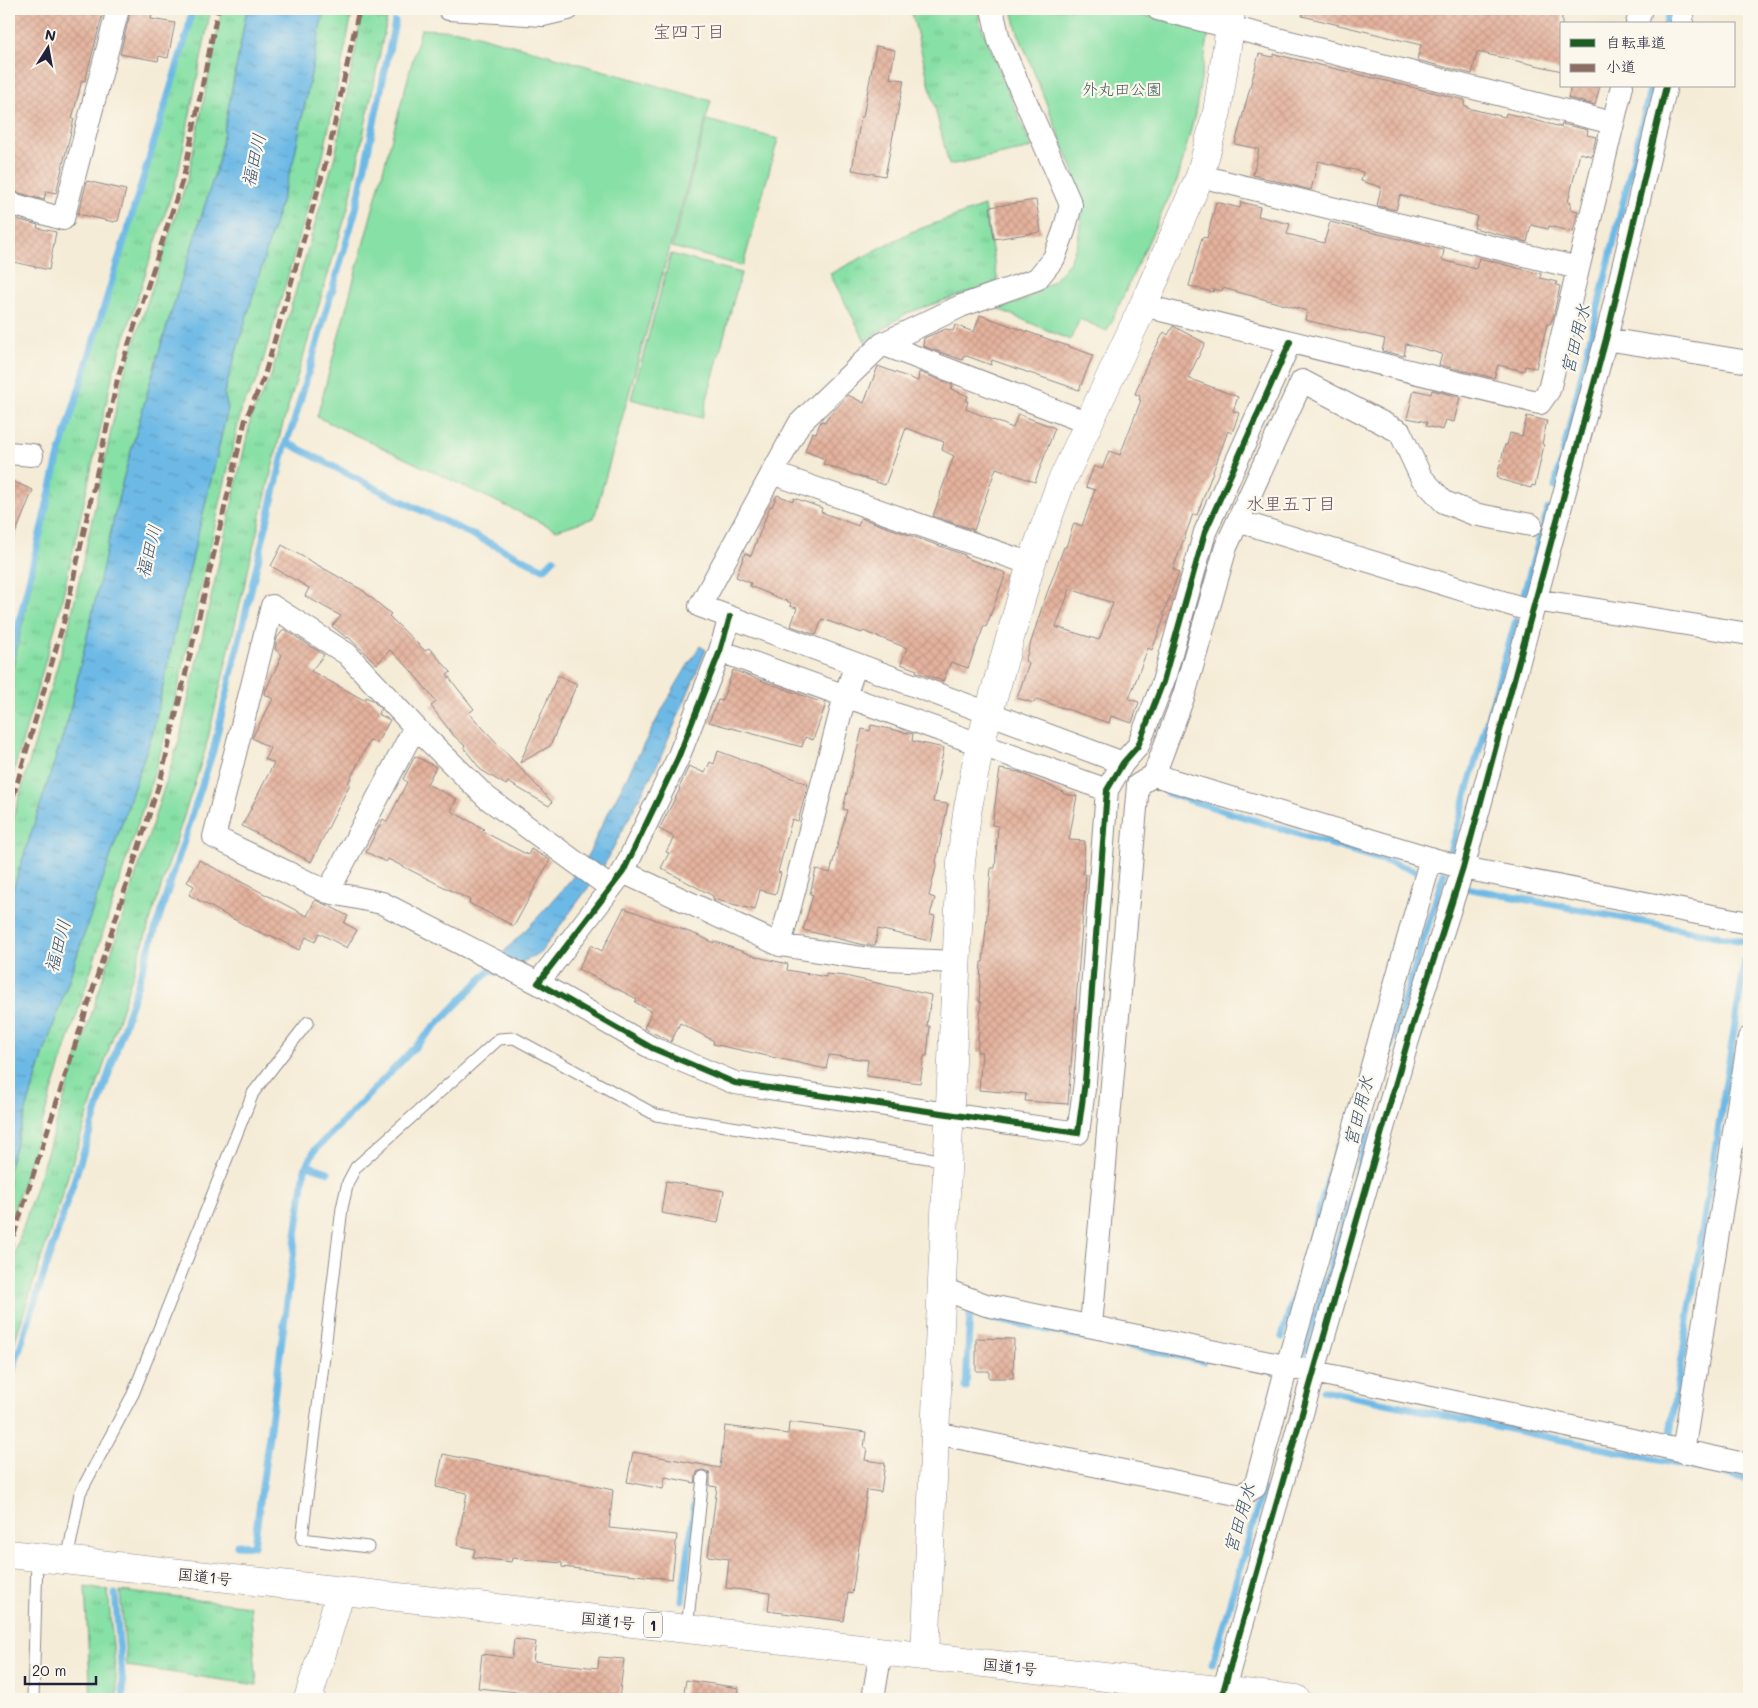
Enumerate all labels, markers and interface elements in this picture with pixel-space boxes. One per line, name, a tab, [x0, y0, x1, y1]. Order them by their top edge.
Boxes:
district label: 宝四丁目	[653, 19, 725, 43]
north arrow	[22, 22, 72, 72]
legend	[1560, 22, 1736, 88]
text: N	[44, 24, 58, 45]
text: 自転車道	[1606, 32, 1666, 52]
text: 小道	[1606, 56, 1636, 76]
park label: 外丸田公園	[1082, 78, 1162, 99]
water label: 福田川	[235, 131, 271, 189]
water label: 宮田用水	[1555, 301, 1595, 377]
district label: 水里五丁目	[1246, 491, 1336, 515]
water label: 福田川	[130, 522, 166, 580]
water label: 福田川	[38, 917, 76, 975]
water label: 宮田用水	[1338, 1073, 1378, 1149]
water label: 宮田用水	[1218, 1480, 1260, 1556]
street label: 国道1号	[176, 1563, 234, 1589]
street label: 国道1号	[579, 1607, 637, 1633]
road number: 1	[644, 1612, 662, 1638]
scale bar	[25, 1653, 96, 1685]
street label: 国道1号	[981, 1653, 1039, 1679]
text: 20 m	[32, 1660, 66, 1680]

